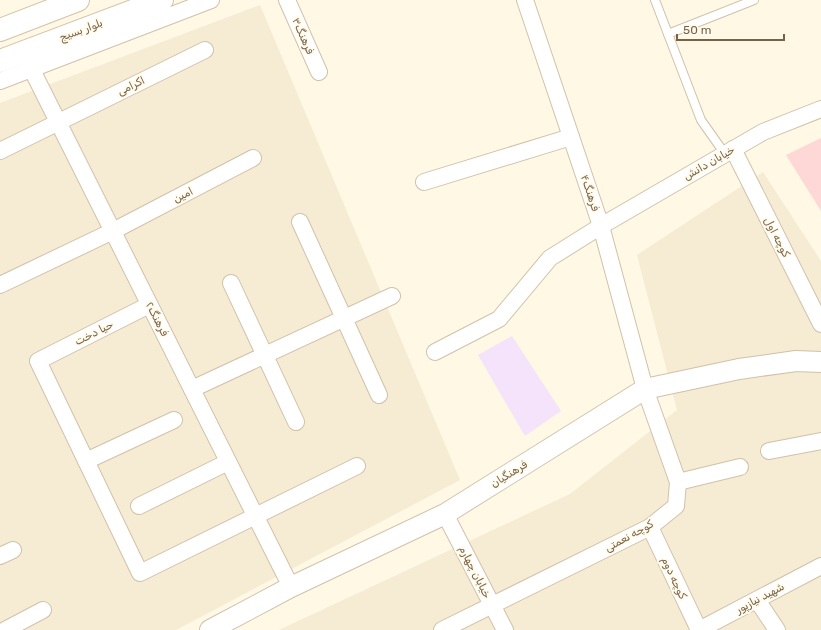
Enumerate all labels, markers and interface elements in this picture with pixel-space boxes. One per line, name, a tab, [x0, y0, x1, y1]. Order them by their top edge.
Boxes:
street label: بلوار بسیج	[58, 16, 105, 46]
street label: فرهنگ۳	[289, 16, 317, 56]
scale bar	[677, 16, 784, 42]
text: 50 m	[683, 23, 711, 37]
street label: اکرامی	[115, 74, 147, 98]
street label: خیابان دانش	[681, 143, 737, 183]
street label: فرهنگ۴	[578, 173, 602, 213]
street label: امین	[171, 185, 195, 205]
street label: کوچه اول	[761, 215, 793, 260]
street label: فرهنگ۲	[143, 300, 171, 338]
street label: حیا دخت	[73, 318, 116, 348]
street label: فرهنگیان	[488, 458, 530, 490]
street label: کوچه نعمتی	[602, 517, 656, 556]
street label: خیابان چهارم	[455, 544, 494, 601]
street label: کوچه دوم	[658, 555, 689, 601]
street label: شهید نیازپور	[733, 580, 787, 617]

